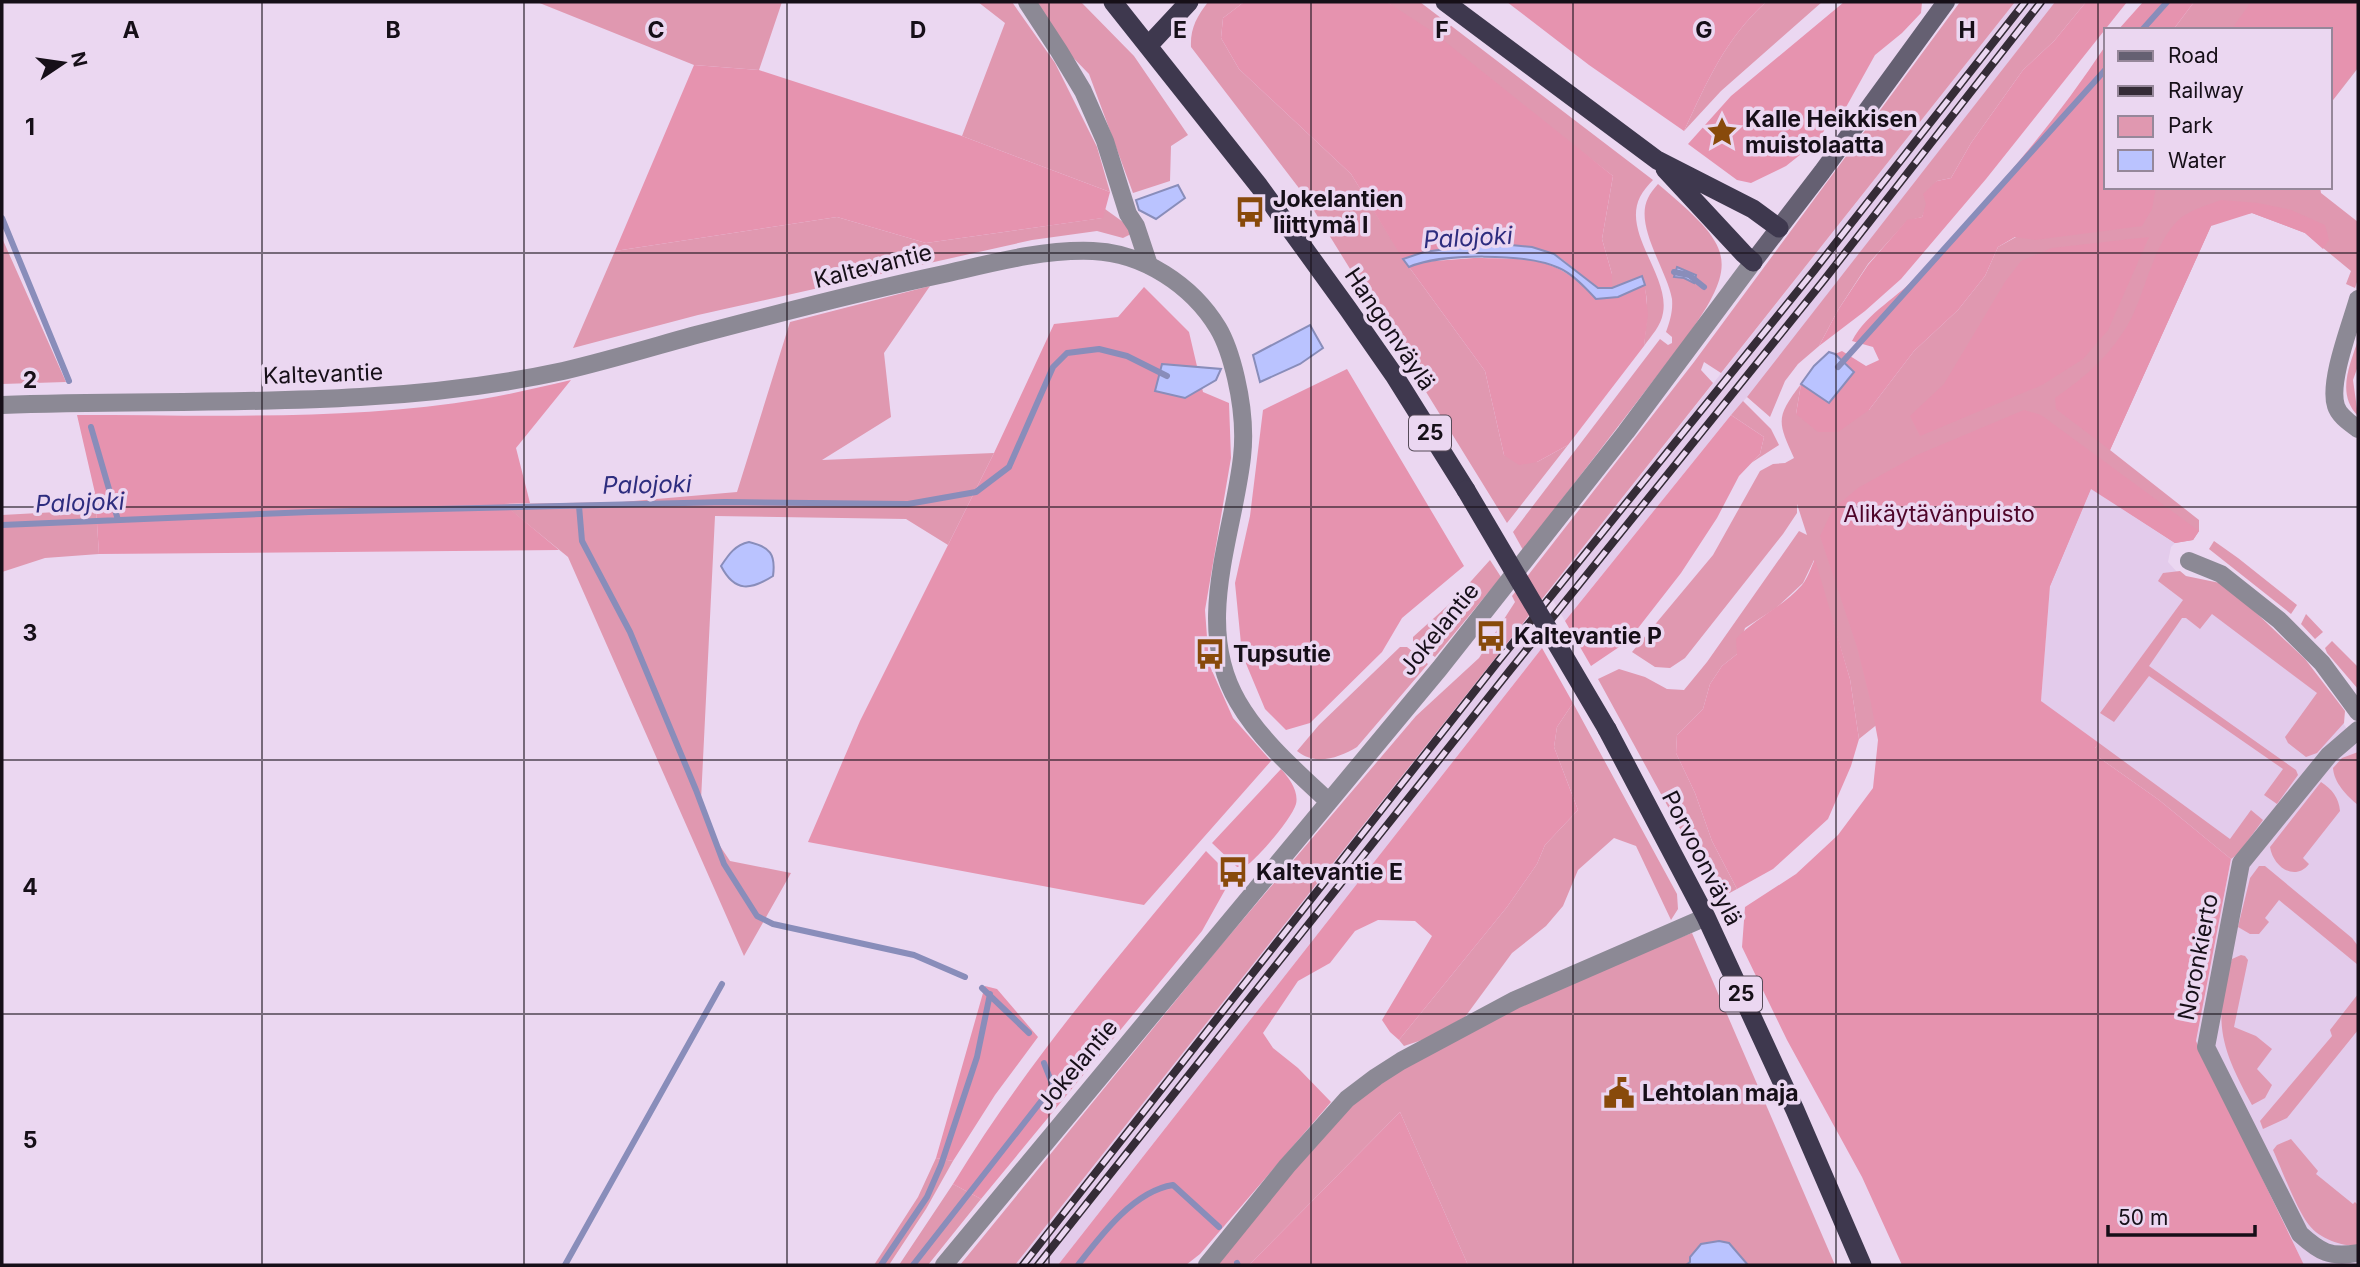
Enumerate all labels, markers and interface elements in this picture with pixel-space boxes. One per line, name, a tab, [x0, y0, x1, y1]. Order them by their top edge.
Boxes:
text: A	[122, 16, 140, 44]
text: B	[385, 16, 401, 44]
text: C	[647, 16, 665, 44]
text: D	[910, 16, 926, 44]
text: E	[1173, 16, 1187, 44]
text: F	[1435, 16, 1449, 44]
text: G	[1695, 16, 1713, 44]
text: H	[1958, 16, 1976, 44]
north arrow	[28, 28, 98, 98]
legend	[2104, 28, 2332, 189]
text: Road	[2168, 43, 2219, 68]
text: N	[66, 50, 92, 69]
text: Railway	[2168, 78, 2244, 103]
place label: Kalle Heikkisen muistolaatta	[1745, 105, 1917, 159]
text: 1	[25, 113, 35, 141]
text: Park	[2168, 113, 2213, 138]
place icon: Kalle Heikkisen muistolaatta	[1705, 115, 1739, 149]
text: Water	[2168, 148, 2226, 173]
place label: Jokelantien liittymä I	[1273, 185, 1404, 239]
bus stop icon: Jokelantien liittymä I	[1233, 195, 1267, 229]
water label: Palojoki	[1423, 221, 1515, 254]
street label: Kaltevantie	[811, 238, 935, 294]
street label: Hangonväylä	[1339, 262, 1441, 396]
street label: Kaltevantie	[262, 358, 384, 390]
text: 2	[23, 366, 37, 394]
road number: 25	[1409, 416, 1451, 450]
water label: Palojoki	[602, 469, 693, 500]
water label: Palojoki	[35, 486, 126, 519]
park label: Alikäytävänpuisto	[1843, 500, 2035, 528]
street label: Jokelantie	[1393, 577, 1485, 681]
text: 3	[23, 619, 37, 647]
bus stop icon: Kaltevantie P	[1474, 619, 1508, 653]
place label: Kaltevantie P	[1514, 622, 1662, 650]
bus stop icon: Tupsutie	[1193, 637, 1227, 671]
place label: Tupsutie	[1233, 640, 1331, 668]
street label: Porvoonväylä	[1656, 786, 1748, 930]
bus stop icon: Kaltevantie E	[1216, 855, 1250, 889]
place label: Kaltevantie E	[1256, 858, 1403, 886]
text: 4	[22, 873, 38, 901]
street label: Noronkierto	[2172, 891, 2224, 1023]
road number: 25	[1720, 976, 1762, 1012]
street label: Jokelantie	[1031, 1013, 1123, 1117]
public building icon: Lehtolan maja	[1602, 1076, 1636, 1110]
place label: Lehtolan maja	[1642, 1079, 1799, 1107]
text: 5	[23, 1126, 37, 1154]
scale bar	[2108, 1194, 2255, 1238]
text: 50 m	[2118, 1205, 2168, 1230]

